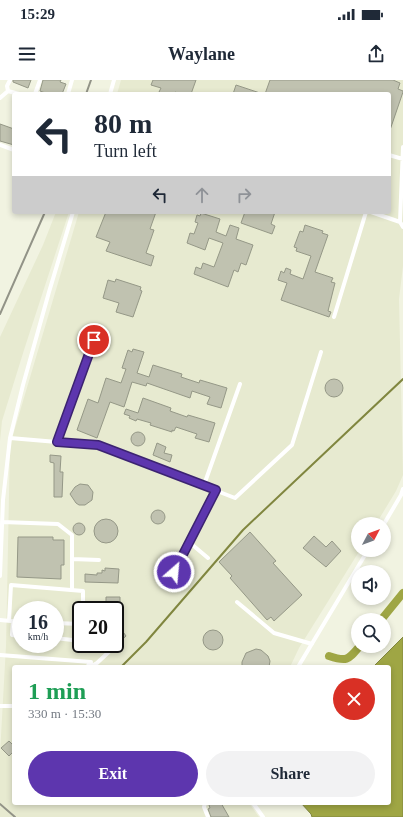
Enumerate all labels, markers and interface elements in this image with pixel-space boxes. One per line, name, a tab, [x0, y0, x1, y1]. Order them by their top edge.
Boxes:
text: 15:29	[20, 6, 55, 22]
icon: menu	[16, 43, 38, 65]
icon: share	[365, 43, 387, 65]
text: Waylane	[168, 44, 235, 64]
icon: left	[28, 108, 80, 160]
text: 80 m	[94, 108, 152, 139]
text: Turn left	[94, 141, 157, 161]
icon: left	[149, 184, 171, 206]
icon: ahead	[191, 184, 213, 206]
icon: right	[233, 184, 255, 206]
pin	[77, 323, 111, 357]
icon: arrive	[83, 329, 105, 351]
north arrow	[351, 517, 391, 557]
map controls	[351, 517, 391, 653]
position arrow	[153, 551, 195, 593]
button: sound	[351, 565, 391, 605]
speed limit sign: 20	[72, 601, 124, 653]
text: 16	[28, 611, 48, 633]
button: search	[351, 613, 391, 653]
text: km/h	[28, 631, 48, 642]
text: 1 min	[28, 678, 86, 704]
button: close	[333, 678, 375, 720]
text: 330 m · 15:30	[28, 706, 101, 721]
button: Exit	[28, 751, 198, 797]
button: Share	[206, 751, 375, 797]

